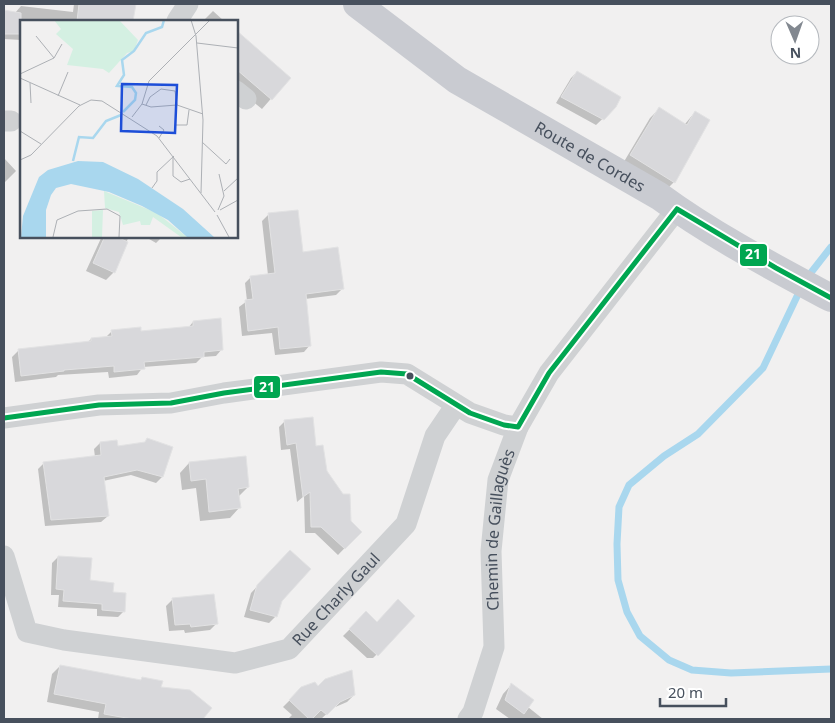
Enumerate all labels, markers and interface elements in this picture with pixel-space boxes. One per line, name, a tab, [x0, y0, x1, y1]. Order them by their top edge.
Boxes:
north arrow	[770, 15, 820, 65]
inset map	[20, 20, 238, 238]
text: N	[789, 44, 801, 63]
street label: Route de Cordes	[531, 116, 649, 197]
line badge: 21	[739, 243, 768, 267]
text: 21	[745, 244, 761, 263]
unlabelled marker	[405, 371, 415, 381]
line badge: 21	[253, 375, 281, 399]
text: 21	[259, 377, 275, 396]
street label: Chemin de Gaillaguès	[480, 446, 520, 611]
street label: Rue Charly Gaul	[287, 548, 385, 650]
scale bar	[660, 676, 726, 708]
text: 20 m	[668, 682, 703, 702]

